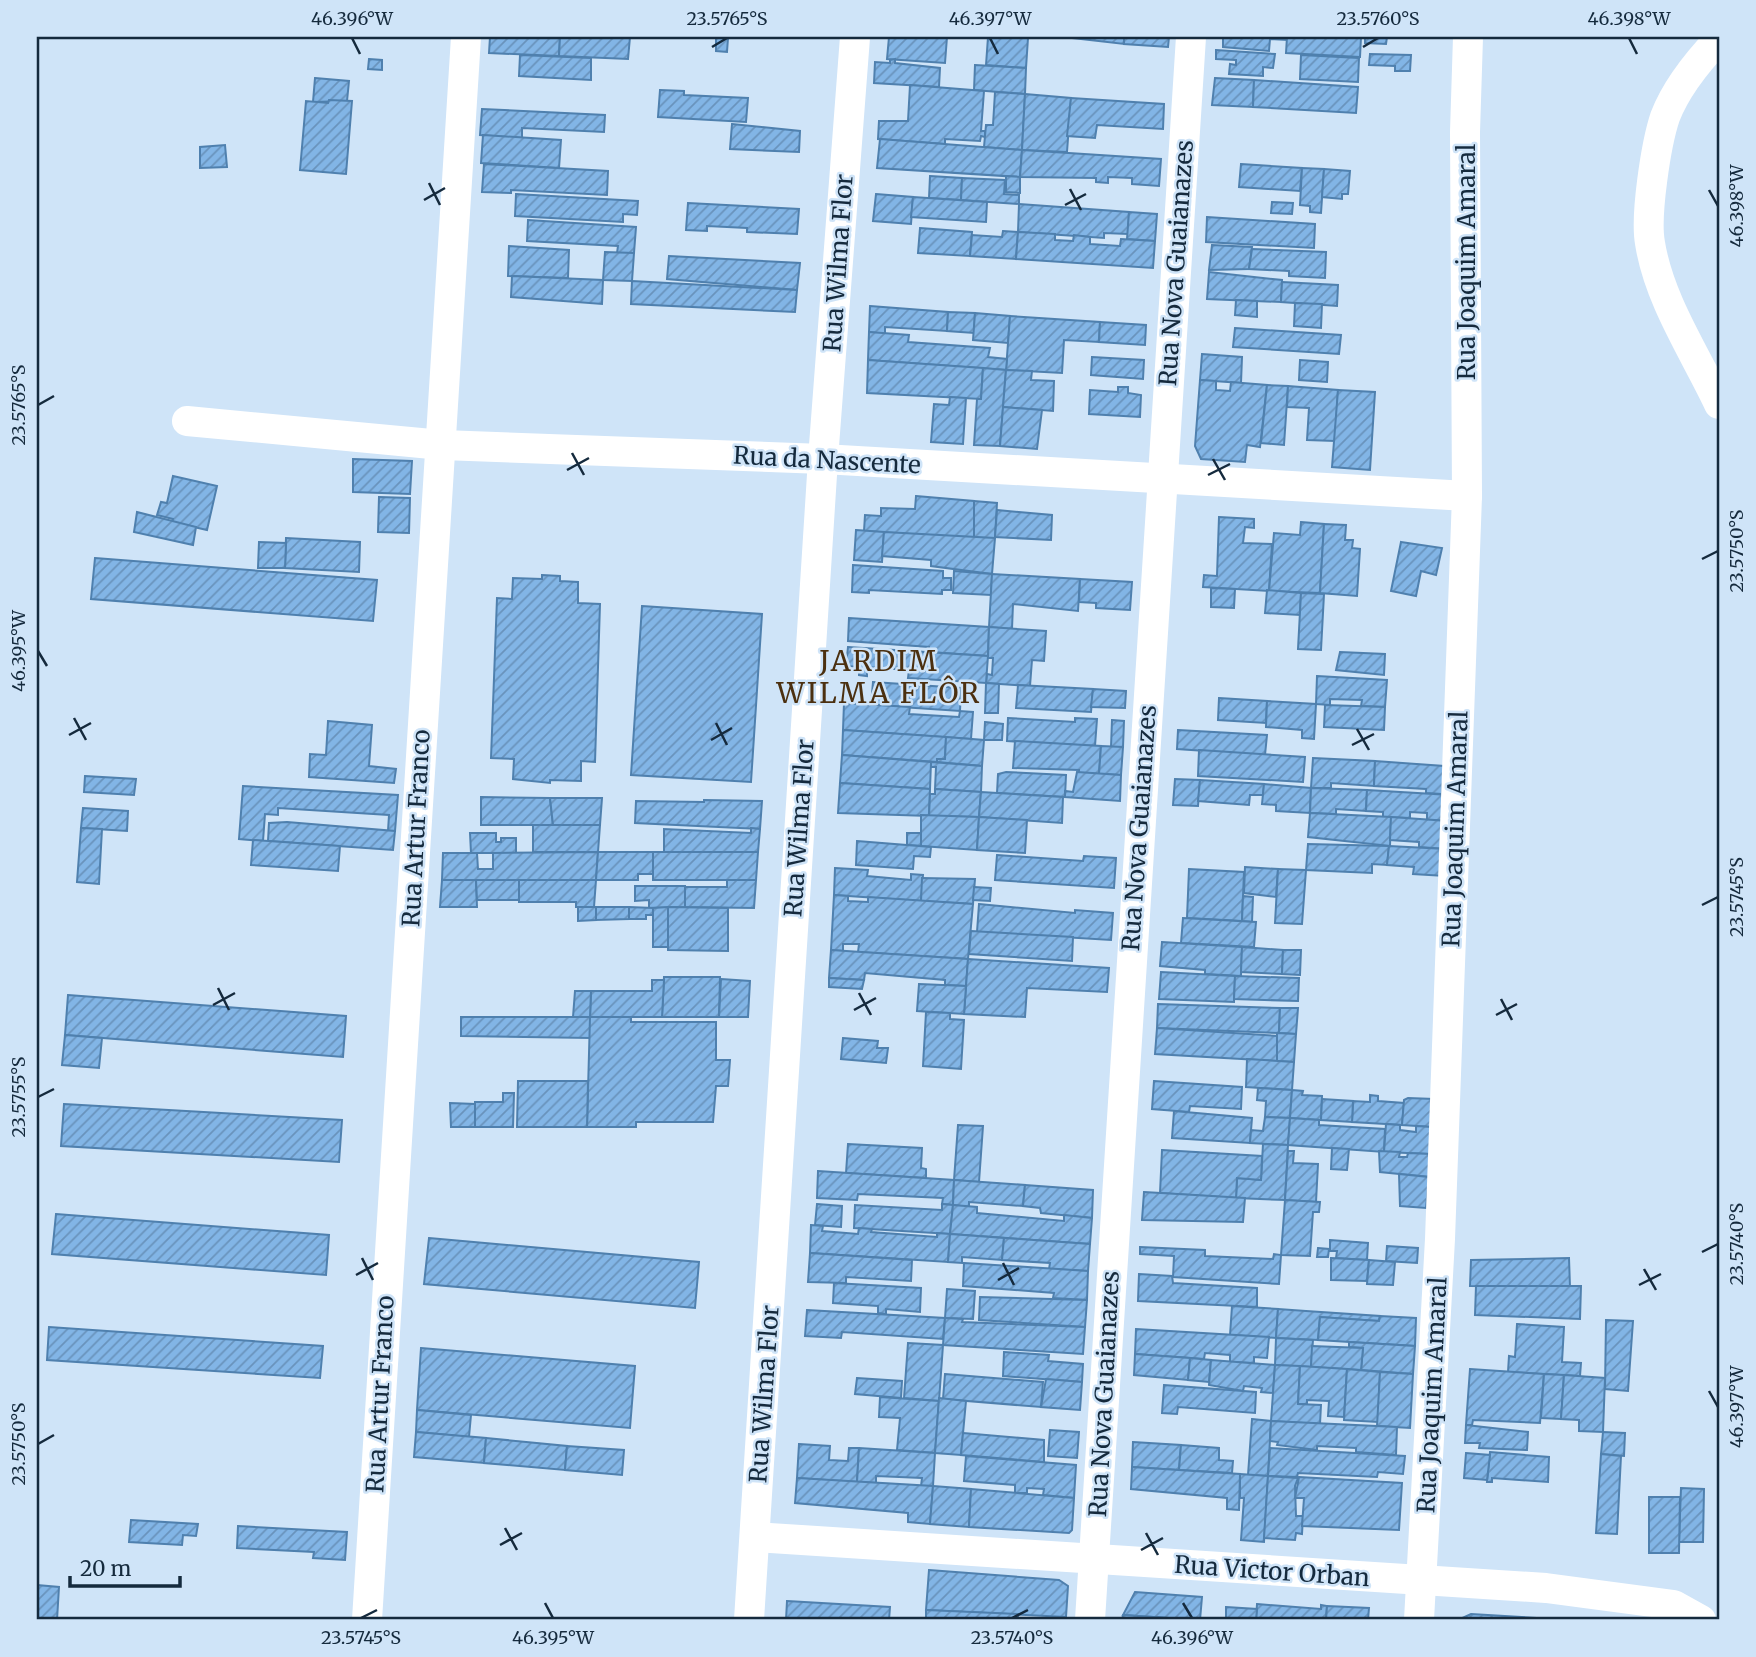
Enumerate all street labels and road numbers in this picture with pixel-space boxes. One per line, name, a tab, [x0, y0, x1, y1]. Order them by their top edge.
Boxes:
street label: Rua Nova Guaianazes	[1152, 139, 1200, 387]
street label: Rua Joaquim Amaral	[1451, 144, 1482, 380]
street label: Rua Wilma Flor	[816, 173, 860, 353]
street label: Rua da Nascente	[732, 440, 922, 480]
street label: Rua Nova Guaianazes	[1115, 704, 1163, 952]
street label: Rua Joaquim Amaral	[1435, 710, 1475, 948]
street label: Rua Artur Franco	[395, 728, 437, 928]
street label: Rua Wilma Flor	[777, 738, 821, 918]
street label: Rua Nova Guaianazes	[1082, 1270, 1126, 1518]
street label: Rua Joaquim Amaral	[1410, 1276, 1454, 1514]
street label: Rua Artur Franco	[359, 1294, 401, 1494]
street label: Rua Wilma Flor	[742, 1304, 786, 1484]
street label: Rua Victor Orban	[1173, 1549, 1371, 1593]

